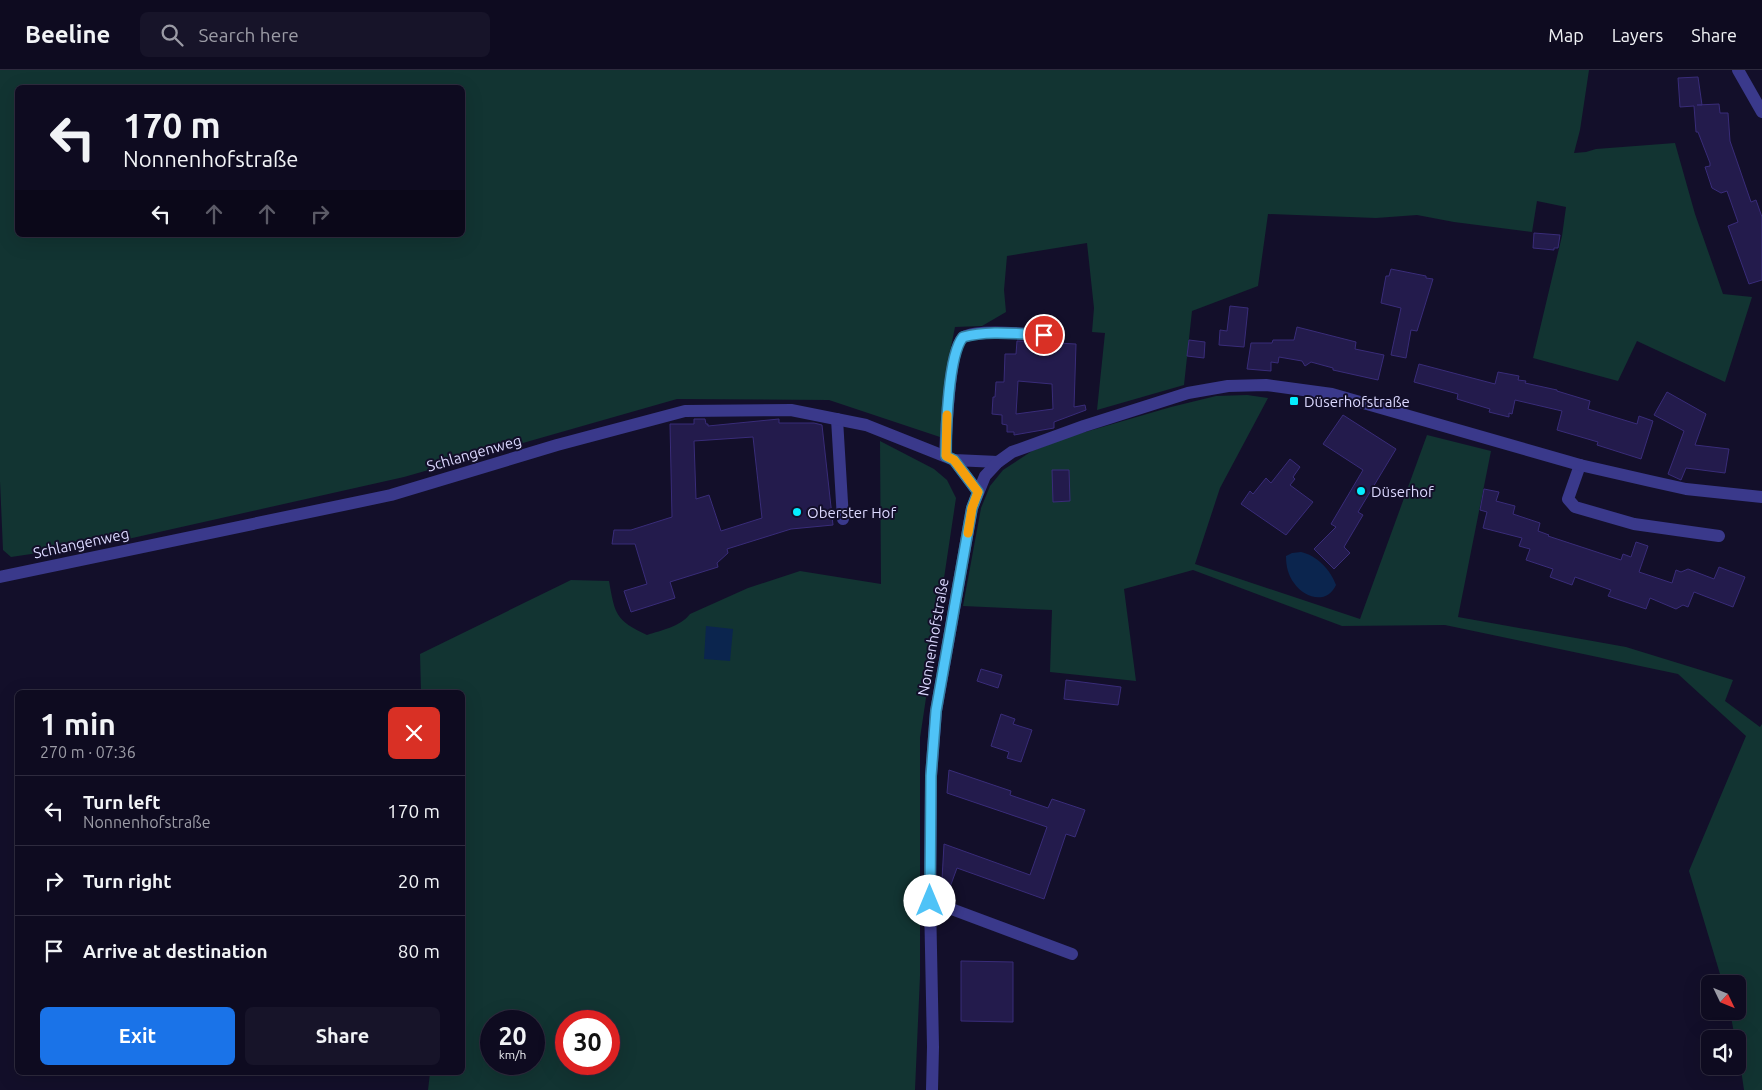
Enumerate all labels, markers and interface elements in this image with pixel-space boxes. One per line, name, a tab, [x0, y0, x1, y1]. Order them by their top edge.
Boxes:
search box	[140, 12, 490, 57]
text: Beeline	[25, 21, 110, 48]
icon: search	[158, 21, 186, 49]
text: Search here	[198, 24, 299, 46]
text: Map	[1548, 25, 1584, 45]
text: Layers	[1612, 25, 1663, 45]
text: Share	[1691, 25, 1737, 45]
icon: left	[40, 105, 105, 170]
text: 170 m	[123, 105, 221, 145]
text: Nonnenhofstraße	[123, 146, 298, 171]
icon: left	[147, 200, 175, 228]
icon: ahead	[200, 200, 228, 228]
icon: ahead	[253, 200, 281, 228]
icon: right	[306, 200, 334, 228]
pin	[1023, 314, 1065, 356]
icon: arrive	[1030, 321, 1058, 349]
place label: Düserhofstraße	[1304, 393, 1410, 410]
marker: Düserhofstraße	[1288, 395, 1300, 407]
street label: Schlangenweg	[425, 431, 523, 475]
place label: Düserhof	[1371, 483, 1434, 500]
marker: Düserhof	[1355, 485, 1367, 497]
place label: Oberster Hof	[807, 504, 896, 521]
marker: Oberster Hof	[791, 506, 803, 518]
street label: Schlangenweg	[31, 525, 131, 561]
street label: Nonnenhofstraße	[914, 577, 952, 697]
text: 1 min	[40, 707, 116, 741]
button: close	[388, 707, 440, 759]
text: 270 m · 07:36	[40, 743, 136, 761]
text: Turn left	[83, 791, 161, 813]
icon: left	[40, 797, 68, 825]
text: 170 m	[387, 800, 440, 822]
text: Nonnenhofstraße	[83, 813, 211, 831]
icon: right	[40, 867, 68, 895]
text: Turn right	[83, 870, 171, 892]
text: 20 m	[398, 870, 440, 892]
position arrow	[903, 874, 955, 926]
icon: arrive	[40, 937, 68, 965]
text: Arrive at destination	[83, 940, 268, 962]
text: 80 m	[398, 940, 440, 962]
north arrow	[1701, 975, 1746, 1020]
map controls	[1701, 975, 1746, 1075]
button: Exit	[40, 1007, 235, 1065]
button: Share	[245, 1007, 440, 1065]
speed limit sign: 30	[555, 1010, 620, 1075]
text: 20	[498, 1022, 527, 1050]
button: sound	[1701, 1030, 1746, 1075]
text: km/h	[499, 1048, 526, 1061]

